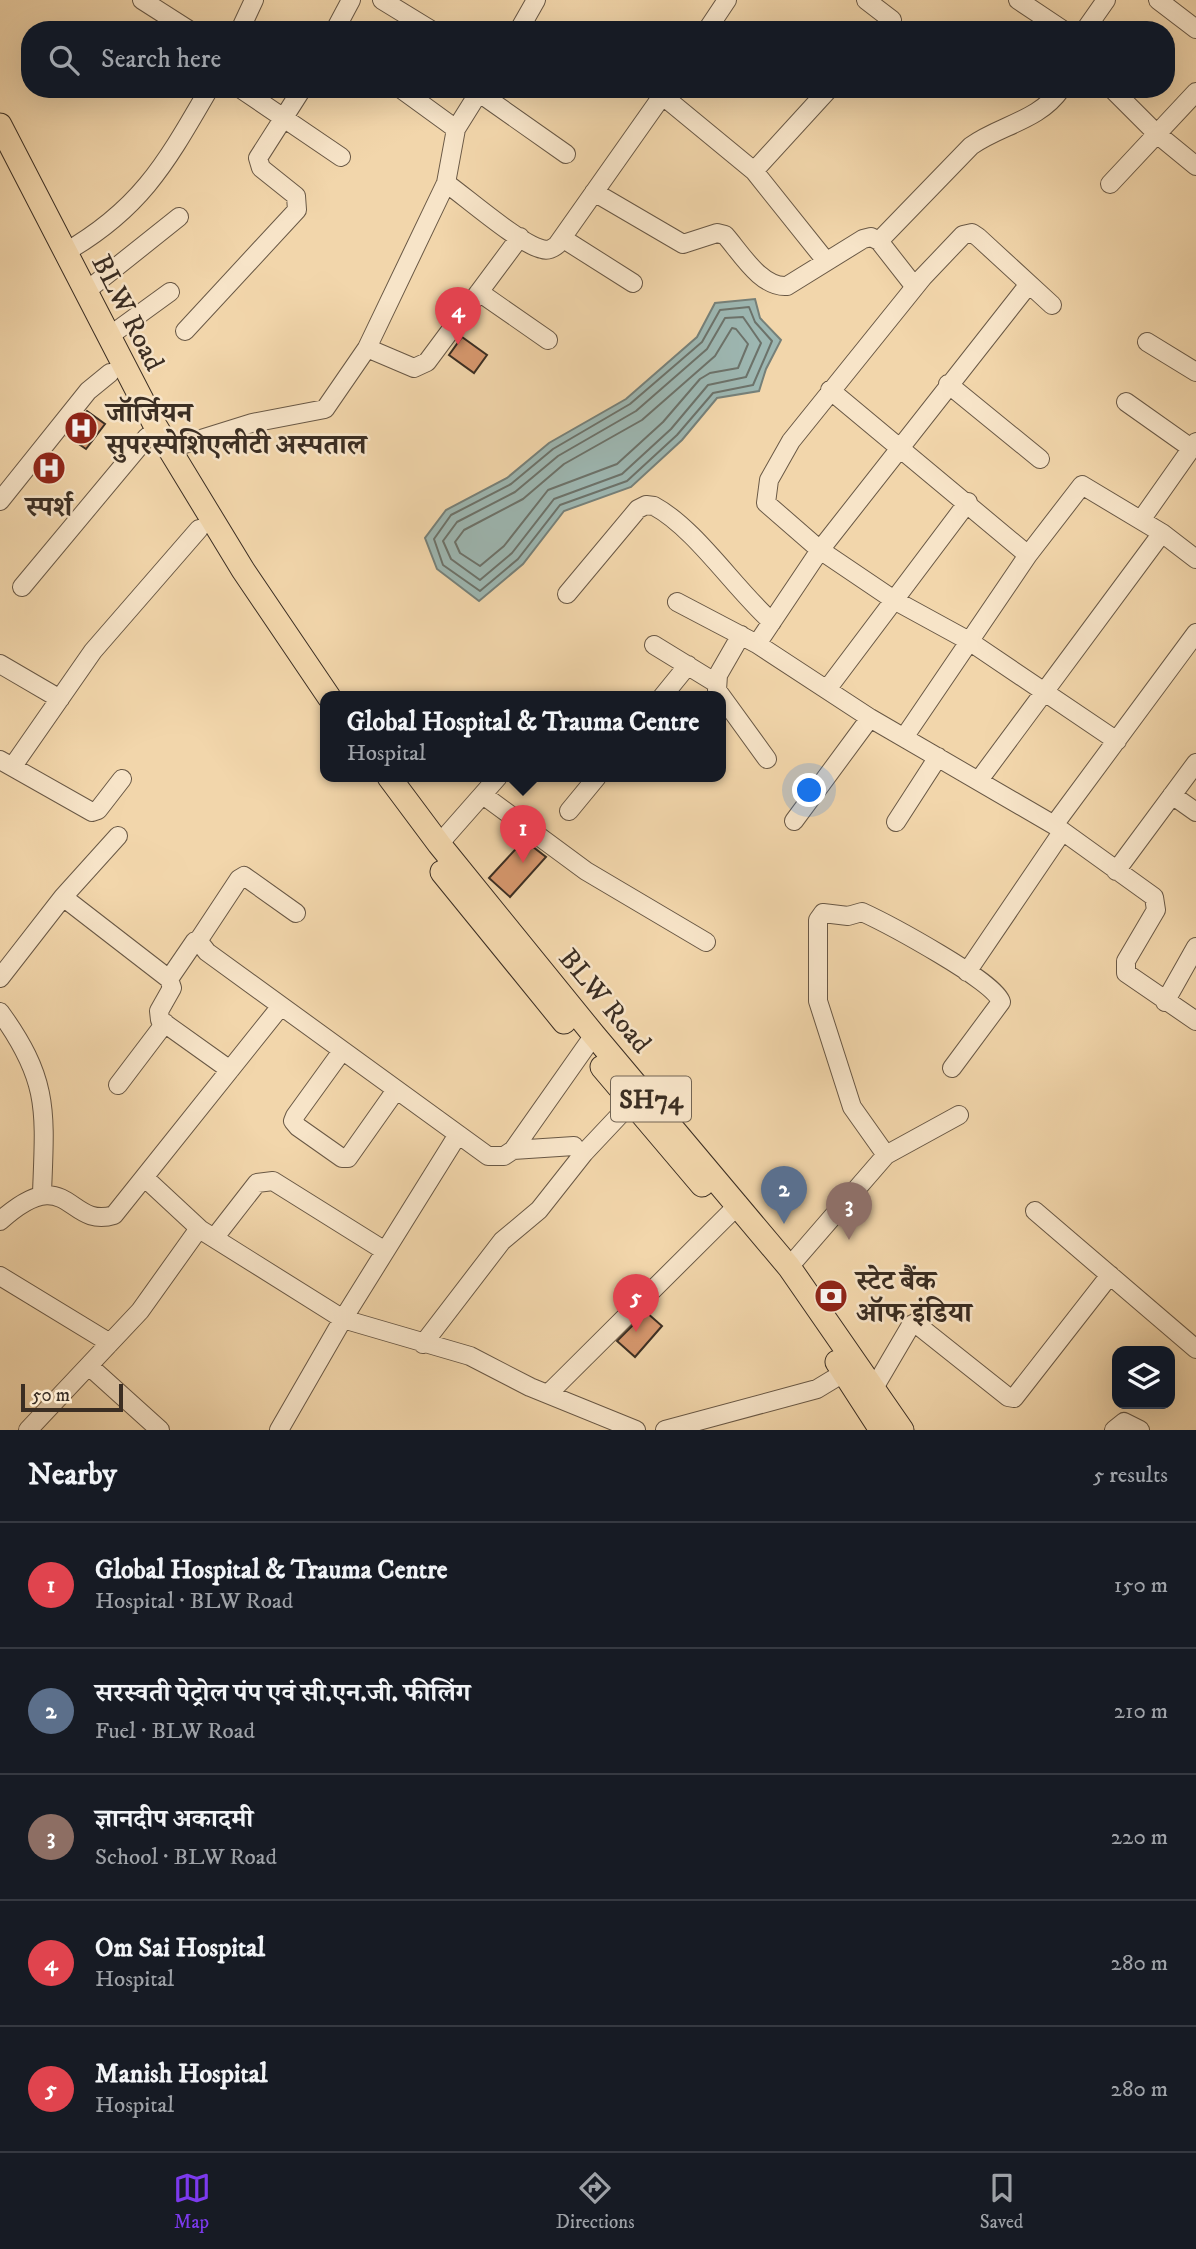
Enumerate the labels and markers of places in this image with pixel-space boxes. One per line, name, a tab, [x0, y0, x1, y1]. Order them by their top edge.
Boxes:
pin: 4	[435, 287, 481, 345]
place label: जाॅर्जियन सुपरस्पेशिएलीटी अस्पताल	[104, 396, 369, 463]
hospital icon: जाॅर्जियन सुपरस्पेशिएलीटी अस्पताल	[62, 409, 100, 447]
hospital icon: स्पर्श	[30, 449, 68, 487]
place label: स्पर्श	[24, 490, 75, 525]
pin: 1	[500, 805, 546, 863]
pin: 2	[761, 1166, 807, 1224]
pin: 3	[826, 1182, 872, 1240]
place label: स्टेट बैंक ऑफ इंडिया	[854, 1264, 974, 1331]
pin: 5	[613, 1274, 659, 1332]
bank icon: स्टेट बैंक ऑफ इंडिया	[812, 1277, 850, 1315]

